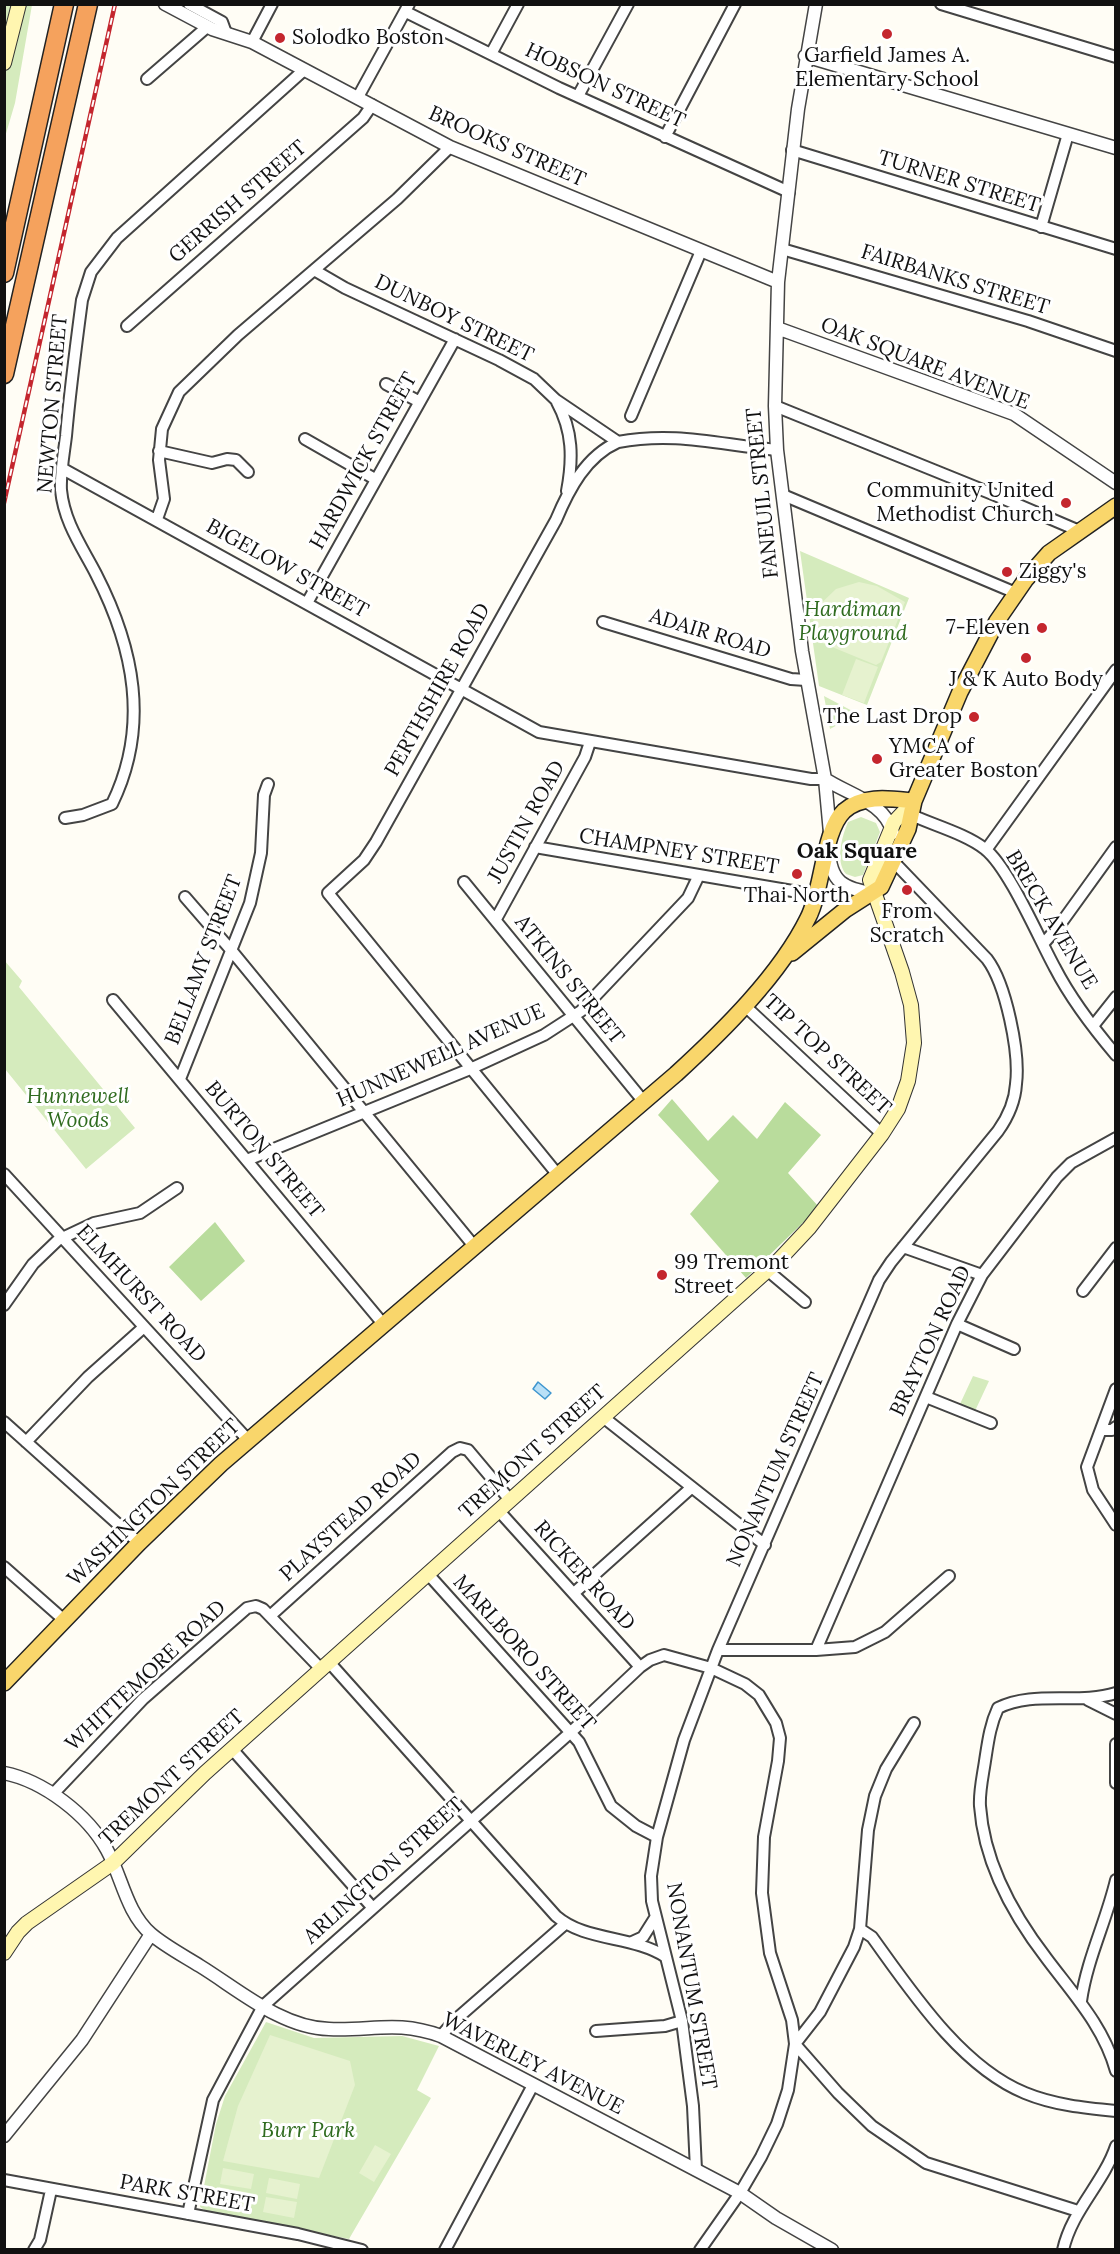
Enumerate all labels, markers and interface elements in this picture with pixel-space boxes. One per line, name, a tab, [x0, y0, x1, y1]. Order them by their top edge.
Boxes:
place label: Solodko Boston	[292, 25, 444, 51]
marker: Garfield James A. Elementary School	[880, 27, 894, 41]
marker: Solodko Boston	[273, 31, 287, 45]
street label: HOBSON STREET	[521, 38, 689, 134]
place label: Garfield James A. Elementary School	[795, 43, 979, 93]
street label: BROOKS STREET	[425, 101, 589, 193]
street label: GERRISH STREET	[164, 135, 312, 269]
street label: TURNER STREET	[875, 145, 1043, 219]
street label: FAIRBANKS STREET	[858, 239, 1052, 321]
street label: DUNBOY STREET	[370, 270, 538, 368]
street label: OAK SQUARE AVENUE	[817, 312, 1033, 416]
street label: NEWTON STREET	[33, 313, 73, 495]
street label: HARDWICK STREET	[305, 368, 423, 554]
street label: FANEUIL STREET	[742, 406, 784, 580]
place label: Community United Methodist Church	[866, 478, 1054, 528]
marker: Community United Methodist Church	[1059, 496, 1073, 510]
street label: BIGELOW STREET	[202, 514, 372, 624]
place label: Ziggy's	[1019, 559, 1086, 585]
marker: Ziggy's	[1000, 565, 1014, 579]
park label: Hardiman Playground	[799, 597, 907, 647]
street label: PERTHSHIRE ROAD	[380, 599, 496, 781]
street label: ADAIR ROAD	[646, 604, 774, 664]
place label: 7-Eleven	[946, 615, 1030, 641]
marker: 7-Eleven	[1035, 621, 1049, 635]
marker: J & K Auto Body	[1019, 651, 1033, 665]
place label: J & K Auto Body	[949, 667, 1103, 693]
place label: The Last Drop	[823, 704, 962, 730]
marker: The Last Drop	[967, 710, 981, 724]
place label: YMCA of Greater Boston	[889, 734, 1038, 784]
marker: YMCA of Greater Boston	[870, 752, 884, 766]
street label: JUSTIN ROAD	[483, 756, 571, 888]
street label: CHAMPNEY STREET	[577, 824, 781, 880]
district label: Oak Square	[797, 839, 917, 865]
street label: BRECK AVENUE	[1000, 846, 1102, 994]
marker: Thai North	[790, 867, 804, 881]
street label: BELLAMY STREET	[160, 872, 248, 1048]
place label: Thai North	[744, 883, 850, 909]
marker: From Scratch	[900, 883, 914, 897]
place label: From Scratch	[870, 899, 944, 949]
street label: ATKINS STREET	[509, 910, 629, 1050]
street label: TIP TOP STREET	[758, 990, 896, 1120]
street label: HUNNEWELL AVENUE	[333, 999, 549, 1113]
street label: BURTON STREET	[199, 1076, 329, 1224]
park label: Hunnewell Woods	[26, 1084, 130, 1134]
street label: ELMHURST ROAD	[71, 1220, 211, 1368]
place label: 99 Tremont Street	[674, 1250, 789, 1300]
street label: BRAYTON ROAD	[885, 1262, 977, 1420]
marker: 99 Tremont Street	[655, 1268, 669, 1282]
street label: NONANTUM STREET	[722, 1369, 830, 1571]
street label: TREMONT STREET	[455, 1380, 611, 1524]
street label: WASHINGTON STREET	[63, 1414, 245, 1592]
street label: PLAYSTEAD ROAD	[275, 1447, 427, 1587]
street label: RICKER ROAD	[528, 1516, 640, 1636]
street label: MARLBORO STREET	[447, 1570, 601, 1736]
street label: WHITTEMORE ROAD	[61, 1595, 231, 1757]
street label: TREMONT STREET	[95, 1705, 249, 1851]
street label: ARLINGTON STREET	[299, 1792, 469, 1950]
street label: NONANTUM STREET	[660, 1881, 722, 2091]
street label: WAVERLEY AVENUE	[438, 2007, 628, 2121]
park label: Burr Park	[261, 2118, 355, 2144]
street label: PARK STREET	[118, 2170, 256, 2218]

